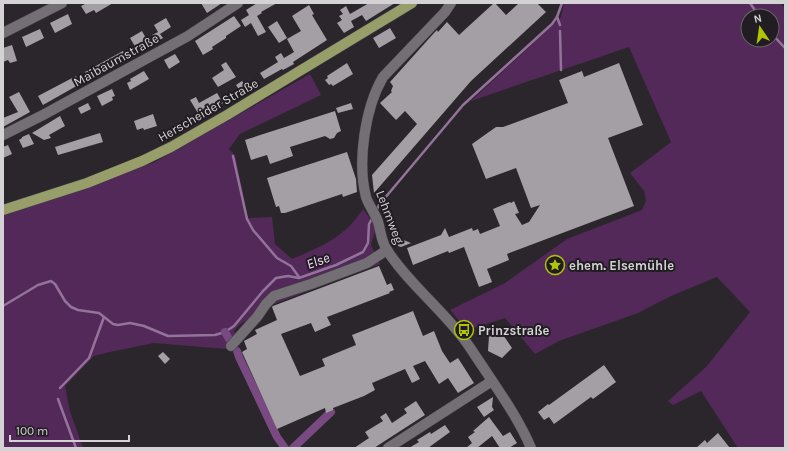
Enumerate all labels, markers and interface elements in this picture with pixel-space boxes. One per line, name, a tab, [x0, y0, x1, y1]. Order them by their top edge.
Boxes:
north arrow	[740, 8, 780, 48]
text: N	[753, 12, 763, 26]
street label: Maibaumstraße	[71, 30, 162, 90]
street label: Herscheider Straße	[155, 75, 261, 145]
street label: Lehmweg	[373, 188, 407, 247]
water label: Else	[304, 249, 333, 273]
place icon: ehem. Elsemühle	[544, 254, 566, 276]
place label: ehem. Elsemühle	[569, 258, 674, 273]
bus stop icon: Prinzstraße	[453, 319, 475, 341]
place label: Prinzstraße	[478, 323, 550, 338]
scale bar	[10, 417, 129, 443]
text: 100 m	[16, 424, 48, 438]

